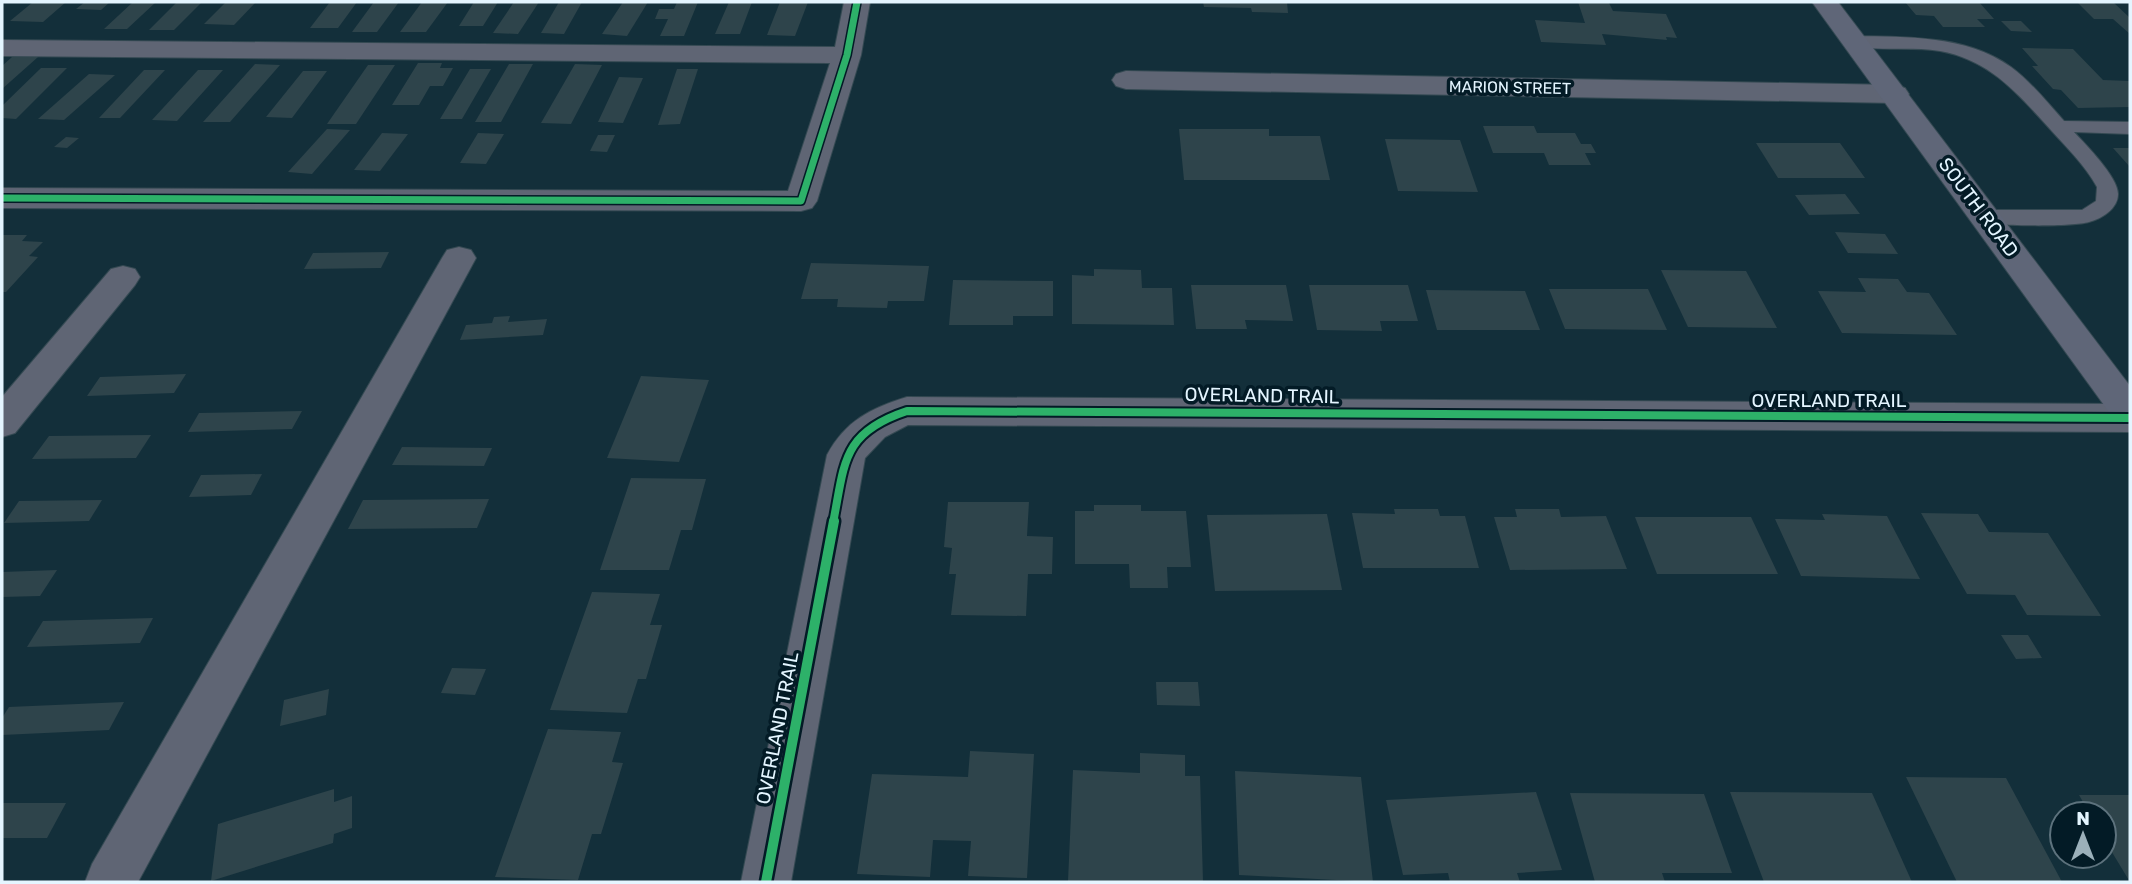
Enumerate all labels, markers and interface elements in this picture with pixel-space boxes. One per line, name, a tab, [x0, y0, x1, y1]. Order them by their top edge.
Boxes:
street label: MARION STREET	[1449, 77, 1571, 98]
street label: SOUTH ROAD	[1934, 153, 2023, 261]
street label: OVERLAND TRAIL	[1184, 383, 1340, 408]
street label: OVERLAND TRAIL	[1752, 389, 1907, 412]
street label: OVERLAND TRAIL	[751, 650, 804, 806]
north arrow	[2048, 800, 2118, 870]
text: N	[2076, 807, 2090, 830]

